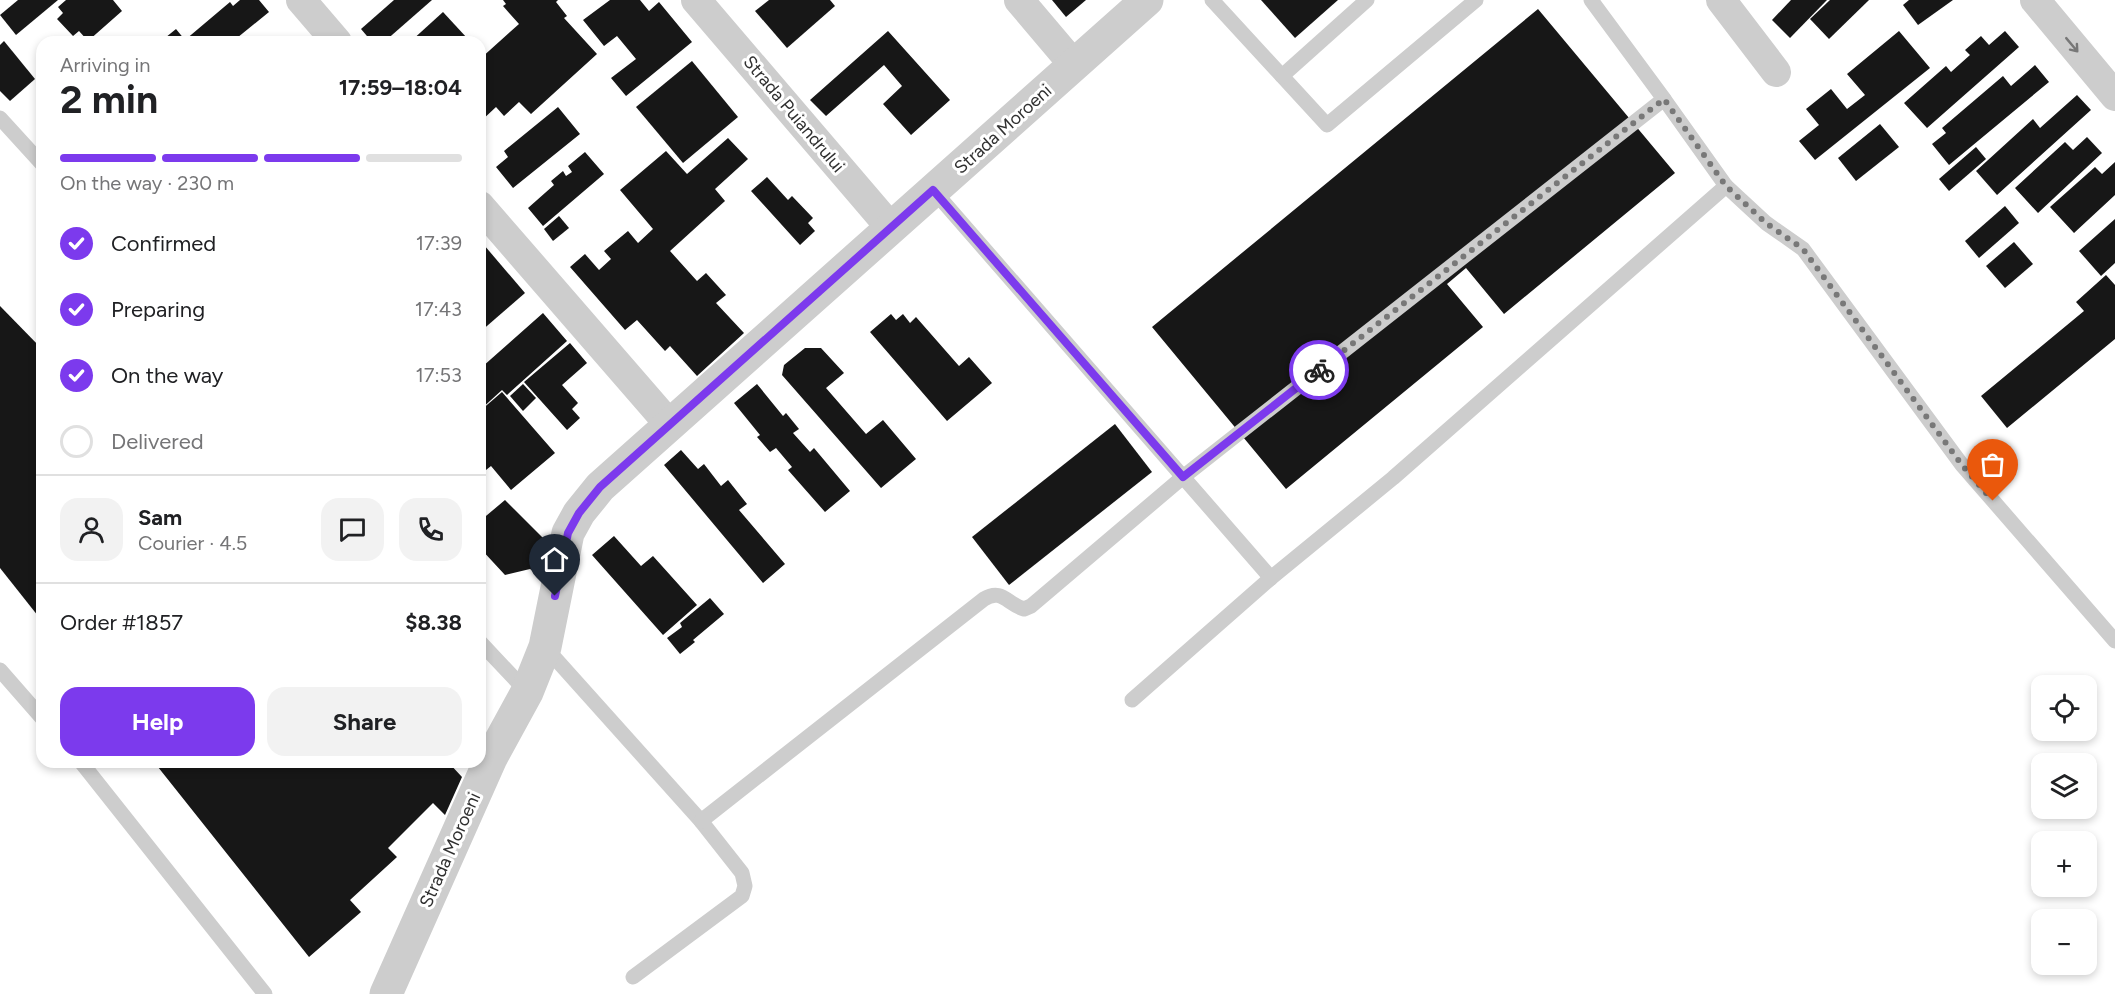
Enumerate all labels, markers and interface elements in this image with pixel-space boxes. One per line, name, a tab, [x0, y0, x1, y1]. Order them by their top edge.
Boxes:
one-way arrow	[2065, 37, 2079, 52]
street label: Strada Puiandrului	[739, 51, 849, 177]
text: Arriving in	[60, 53, 150, 77]
text: 17:59–18:04	[339, 74, 462, 101]
text: 2 min	[60, 76, 158, 123]
street label: Strada Moroeni	[950, 79, 1056, 179]
text: On the way · 230 m	[60, 171, 234, 195]
icon: check	[60, 227, 93, 260]
text: Confirmed	[111, 230, 216, 257]
text: 17:39	[416, 231, 462, 255]
icon: check	[60, 293, 93, 326]
text: Preparing	[111, 296, 205, 323]
text: 17:43	[415, 297, 462, 321]
courier	[1289, 340, 1349, 400]
icon: bike	[1303, 354, 1336, 387]
icon: check	[60, 359, 93, 392]
text: On the way	[111, 362, 223, 389]
text: 17:53	[416, 363, 462, 387]
text: Delivered	[111, 428, 204, 455]
pin	[1967, 439, 2018, 501]
icon: bag	[1976, 448, 2009, 481]
button: person	[60, 498, 123, 561]
button: chat	[321, 498, 384, 561]
button: phone	[399, 498, 462, 561]
text: Sam	[138, 504, 182, 531]
text: Courier · 4.5	[138, 531, 247, 555]
pin	[529, 534, 580, 596]
icon: home	[538, 543, 571, 576]
text: Order #1857	[60, 609, 183, 636]
text: $8.38	[405, 609, 462, 636]
map controls	[2031, 675, 2097, 975]
button: locate	[2031, 675, 2097, 741]
button: Help	[60, 687, 255, 756]
button: Share	[267, 687, 462, 756]
button: layers	[2031, 753, 2097, 819]
street label: Strada Moroeni	[415, 789, 485, 911]
button: +	[2031, 831, 2097, 897]
button: −	[2031, 909, 2097, 975]

